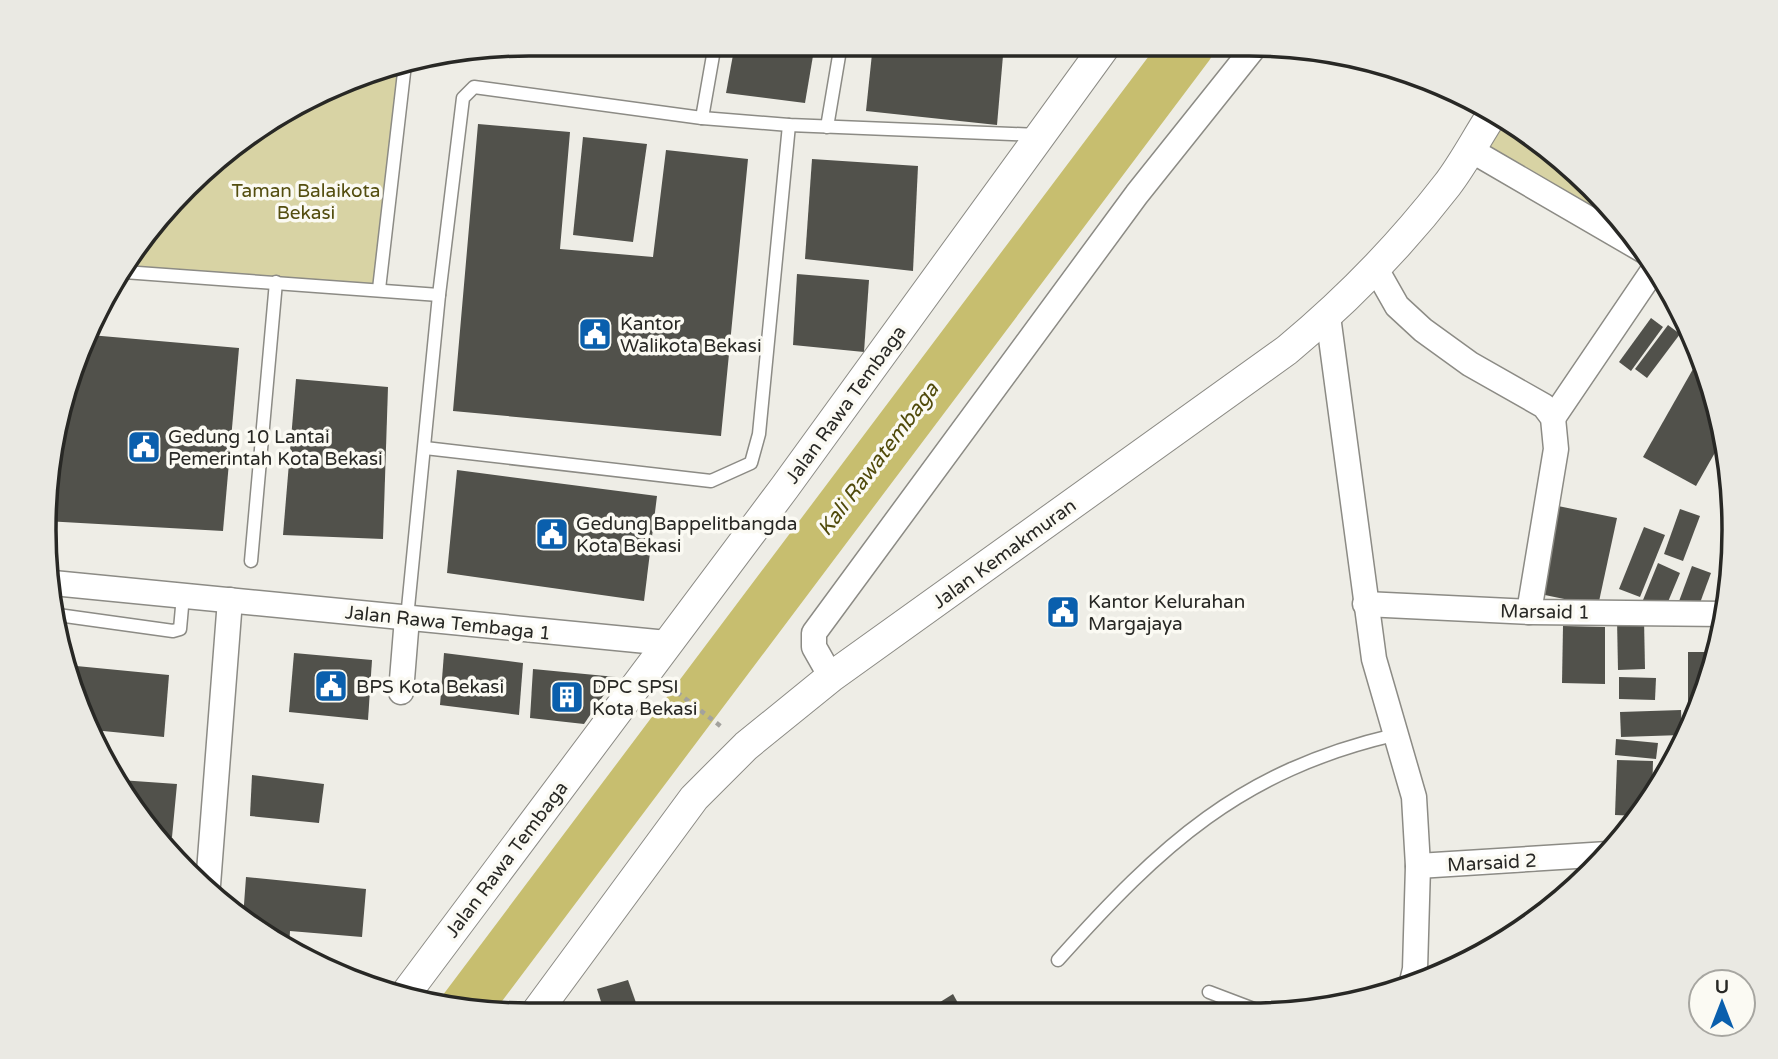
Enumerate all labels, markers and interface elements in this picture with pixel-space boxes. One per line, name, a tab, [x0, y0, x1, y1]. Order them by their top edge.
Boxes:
park label: Taman Balaikota Bekasi	[232, 180, 380, 224]
place label: Kantor Walikota Bekasi	[620, 313, 762, 357]
public building icon: Kantor Walikota Bekasi	[576, 315, 614, 353]
street label: Jalan Rawa Tembaga	[781, 321, 911, 488]
water label: Kali Rawatembaga	[813, 377, 945, 541]
place label: Gedung 10 Lantai Pemerintah Kota Bekasi	[168, 426, 383, 470]
public building icon: Gedung 10 Lantai Pemerintah Kota Bekasi	[125, 428, 163, 466]
street label: Jalan Kemakmuran	[929, 494, 1081, 613]
place label: Gedung Bappelitbangda Kota Bekasi	[576, 513, 797, 557]
public building icon: Gedung Bappelitbangda Kota Bekasi	[533, 515, 571, 553]
place label: Kantor Kelurahan Margajaya	[1088, 591, 1245, 635]
public building icon: Kantor Kelurahan Margajaya	[1044, 593, 1082, 631]
street label: Marsaid 1	[1500, 600, 1590, 624]
street label: Jalan Rawa Tembaga 1	[344, 601, 552, 645]
public building icon: BPS Kota Bekasi	[312, 667, 350, 705]
place label: BPS Kota Bekasi	[356, 676, 504, 698]
place label: DPC SPSI Kota Bekasi	[592, 676, 698, 720]
building icon: DPC SPSI Kota Bekasi	[548, 678, 586, 716]
street label: Jalan Rawa Tembaga	[441, 777, 573, 942]
street label: Marsaid 2	[1447, 850, 1537, 876]
north arrow	[1687, 968, 1757, 1038]
text: U	[1715, 976, 1729, 998]

